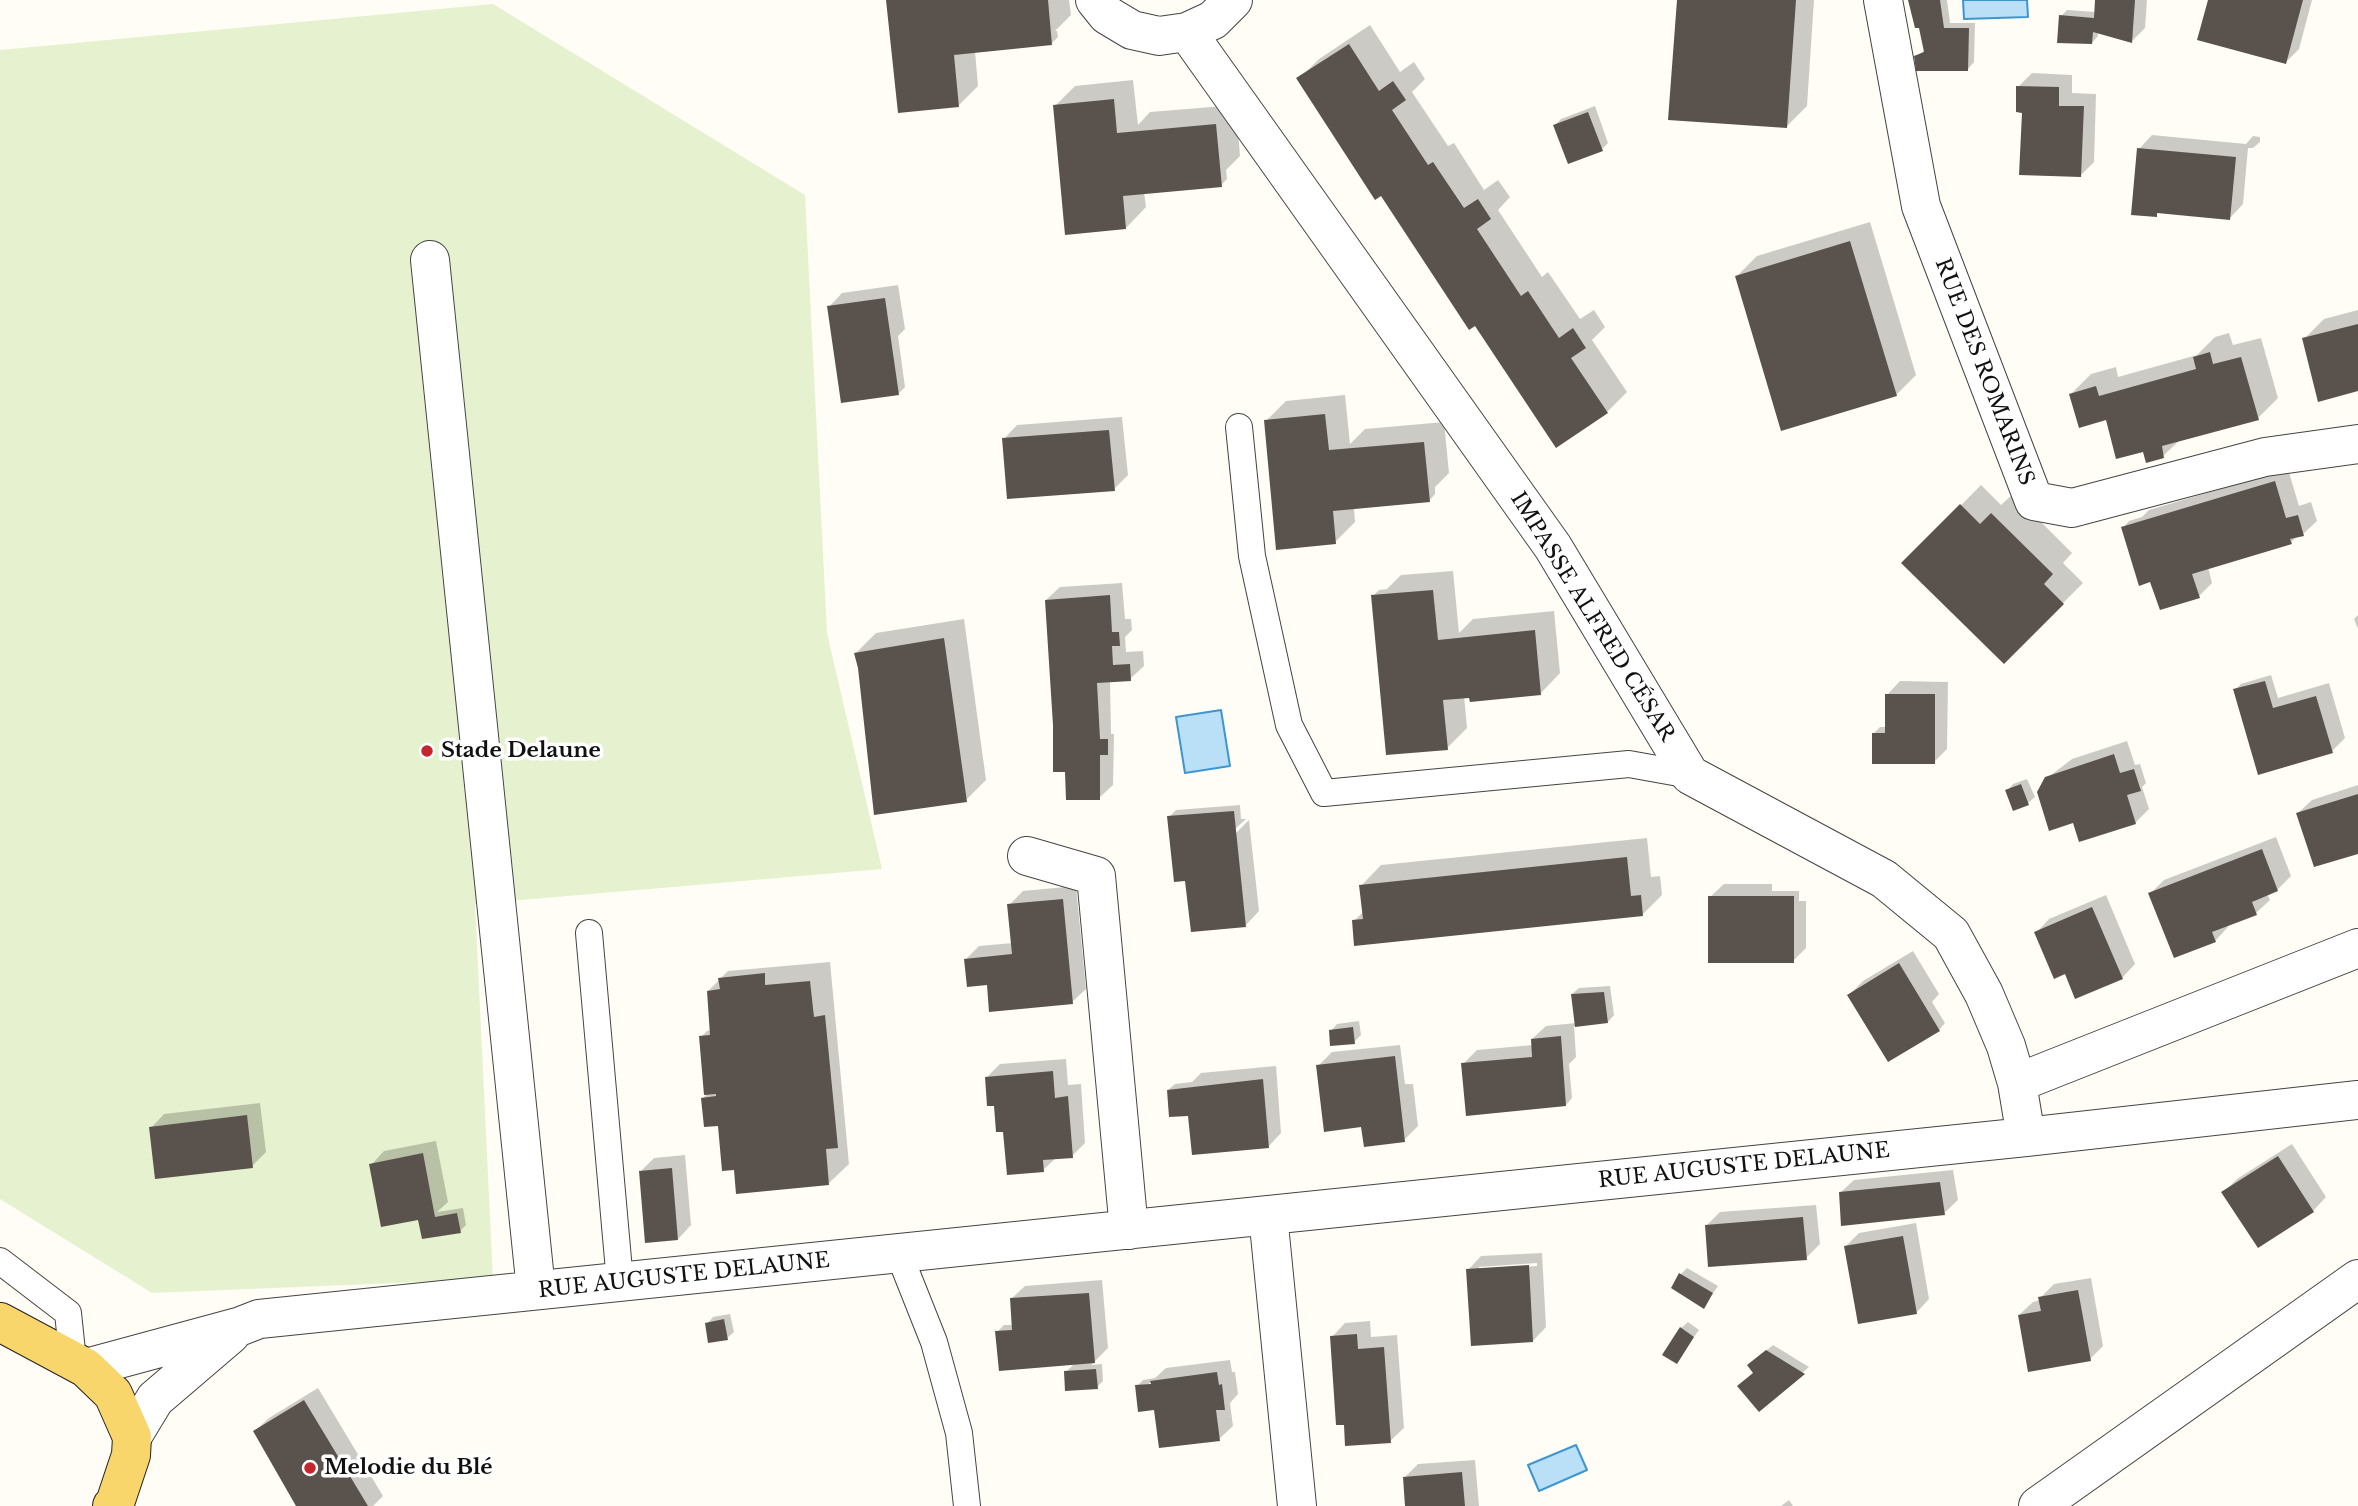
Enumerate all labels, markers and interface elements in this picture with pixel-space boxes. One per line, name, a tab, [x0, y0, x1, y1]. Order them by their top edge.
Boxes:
street label: RUE DES ROMARINS	[1929, 255, 2039, 489]
street label: IMPASSE ALFRED CÉSAR	[1505, 488, 1679, 746]
place label: Stade Delaune	[441, 738, 601, 764]
marker: Stade Delaune	[419, 743, 435, 759]
street label: RUE AUGUSTE DELAUNE	[1597, 1138, 1891, 1194]
street label: RUE AUGUSTE DELAUNE	[537, 1248, 831, 1304]
place label: Melodie du Blé	[324, 1455, 493, 1481]
marker: Melodie du Blé	[302, 1460, 318, 1476]

